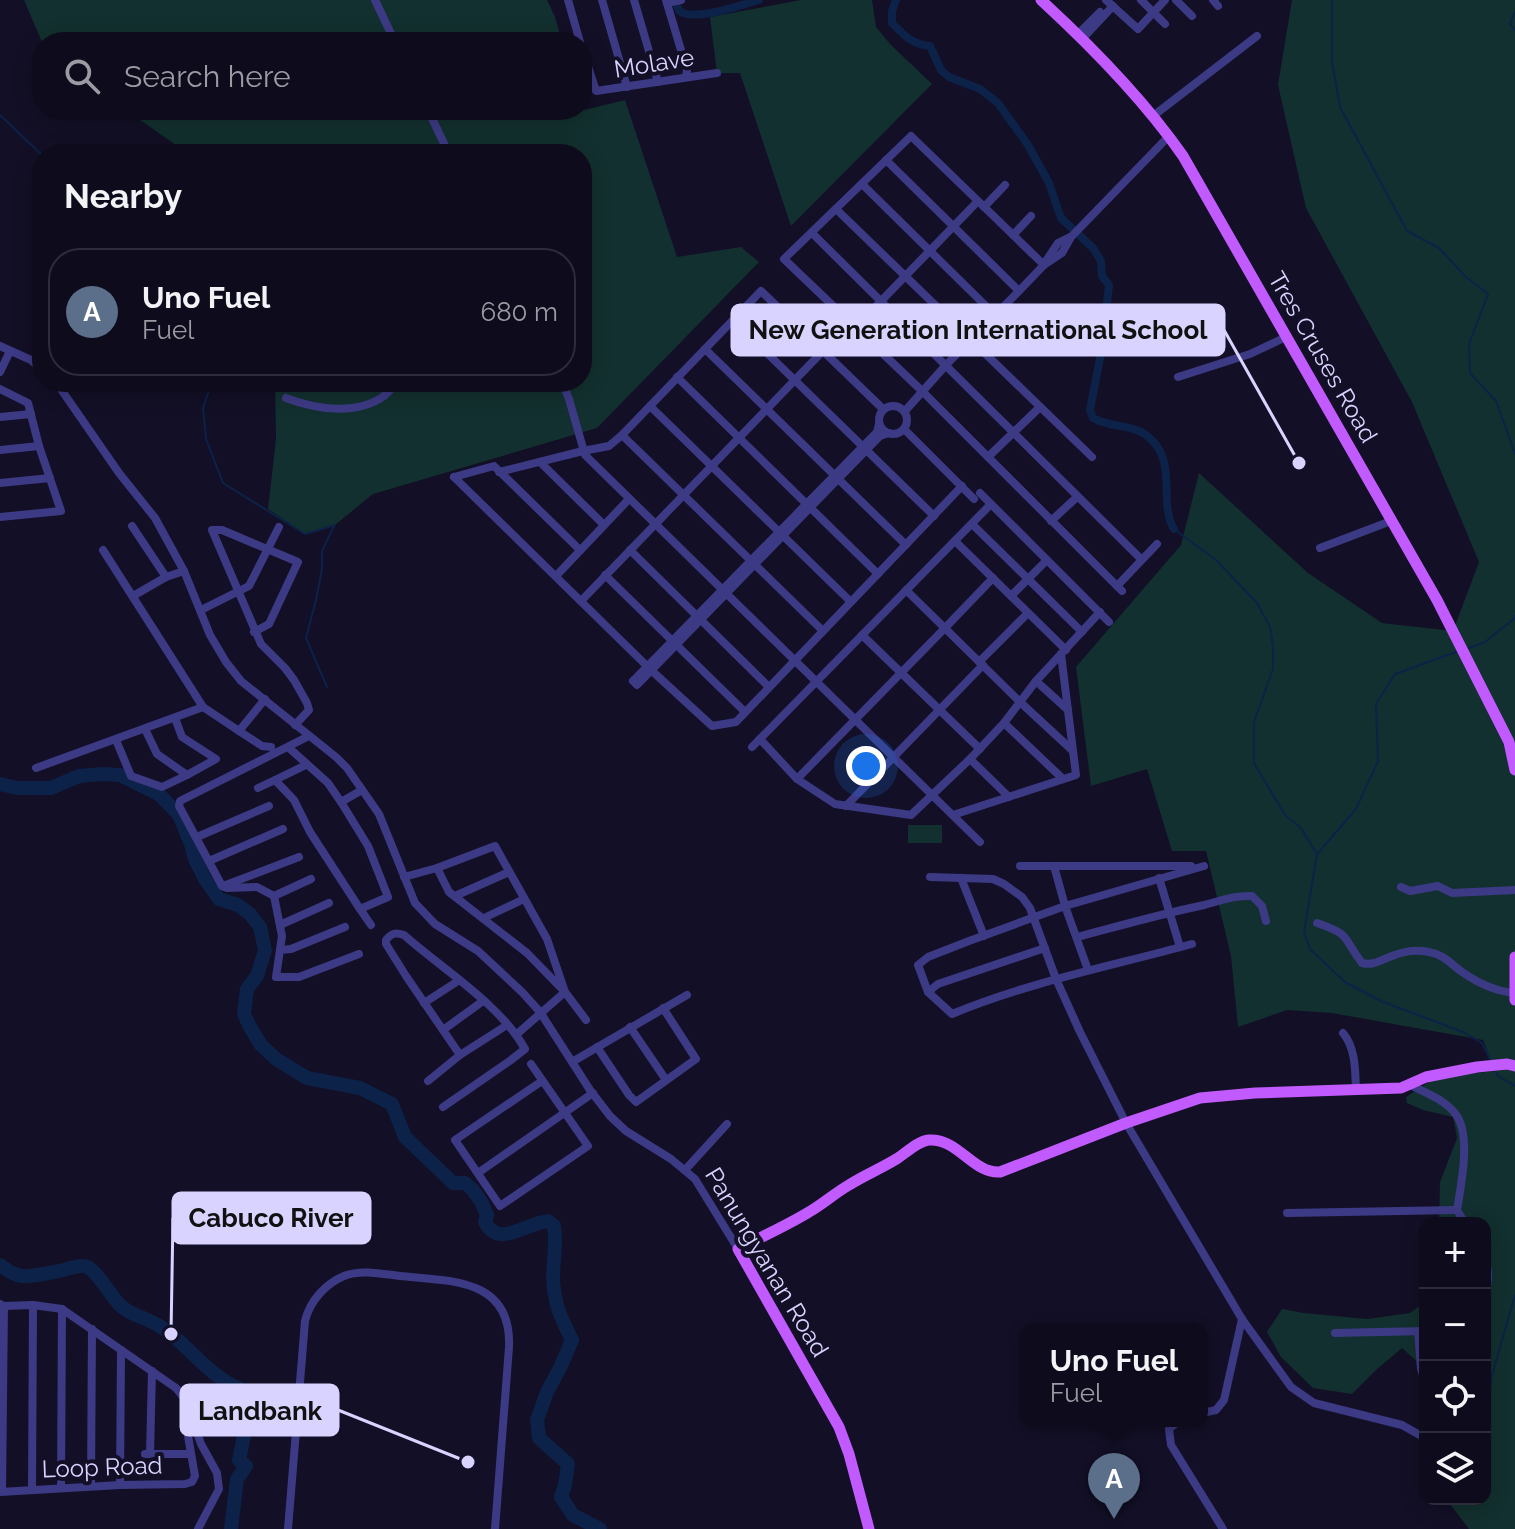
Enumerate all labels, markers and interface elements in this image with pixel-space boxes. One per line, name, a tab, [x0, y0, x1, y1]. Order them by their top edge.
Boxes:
search box	[32, 32, 592, 120]
street label: Molave	[612, 42, 696, 84]
icon: search	[60, 54, 104, 98]
text: Search here	[124, 59, 291, 94]
text: Nearby	[64, 176, 182, 216]
street label: Tres Cruses Road	[1262, 266, 1384, 448]
text: Uno Fuel	[142, 280, 270, 315]
text: A	[83, 297, 101, 327]
text: 680 m	[480, 297, 558, 327]
callout: New Generation International School	[732, 305, 1224, 355]
text: Fuel	[142, 315, 194, 345]
text: New Generation International School	[749, 315, 1208, 345]
your location	[846, 746, 886, 786]
street label: Panungyanan Road	[699, 1162, 835, 1362]
callout: Cabuco River	[173, 1193, 370, 1243]
text: Cabuco River	[188, 1203, 354, 1233]
map controls	[1419, 1217, 1491, 1505]
button: +	[1419, 1217, 1491, 1289]
button: −	[1419, 1289, 1491, 1361]
popup	[1020, 1323, 1208, 1427]
text: Uno Fuel	[1050, 1343, 1178, 1378]
button: locate	[1419, 1361, 1491, 1433]
text: Fuel	[1050, 1378, 1102, 1408]
callout: Landbank	[181, 1385, 338, 1435]
text: Landbank	[198, 1396, 323, 1426]
button: layers	[1419, 1433, 1491, 1505]
street label: Loop Road	[41, 1450, 163, 1484]
pin: A	[1088, 1453, 1140, 1519]

